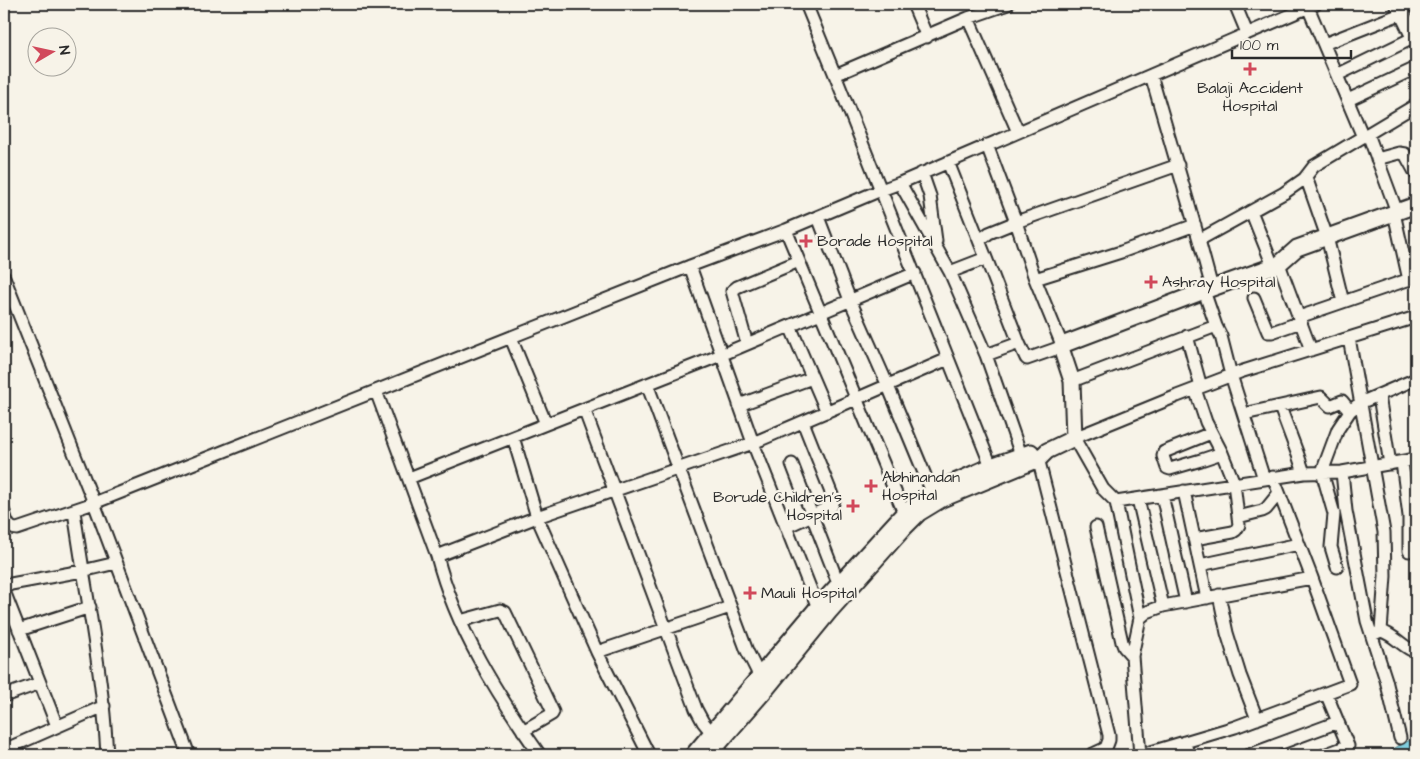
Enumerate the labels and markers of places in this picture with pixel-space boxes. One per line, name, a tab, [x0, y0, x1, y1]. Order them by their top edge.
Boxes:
marker: Balaji Accident Hospital	[1243, 62, 1257, 76]
place label: Balaji Accident Hospital	[1197, 77, 1304, 117]
place label: Borade Hospital	[817, 230, 933, 252]
marker: Borade Hospital	[799, 234, 813, 248]
place label: Ashray Hospital	[1162, 271, 1276, 294]
marker: Ashray Hospital	[1144, 275, 1158, 289]
place label: Abhinandan Hospital	[882, 466, 960, 506]
marker: Abhinandan Hospital	[864, 479, 878, 493]
place label: Borude Children's Hospital	[713, 486, 842, 526]
marker: Borude Children's Hospital	[846, 499, 860, 513]
place label: Mauli Hospital	[761, 582, 857, 604]
marker: Mauli Hospital	[743, 586, 757, 600]

